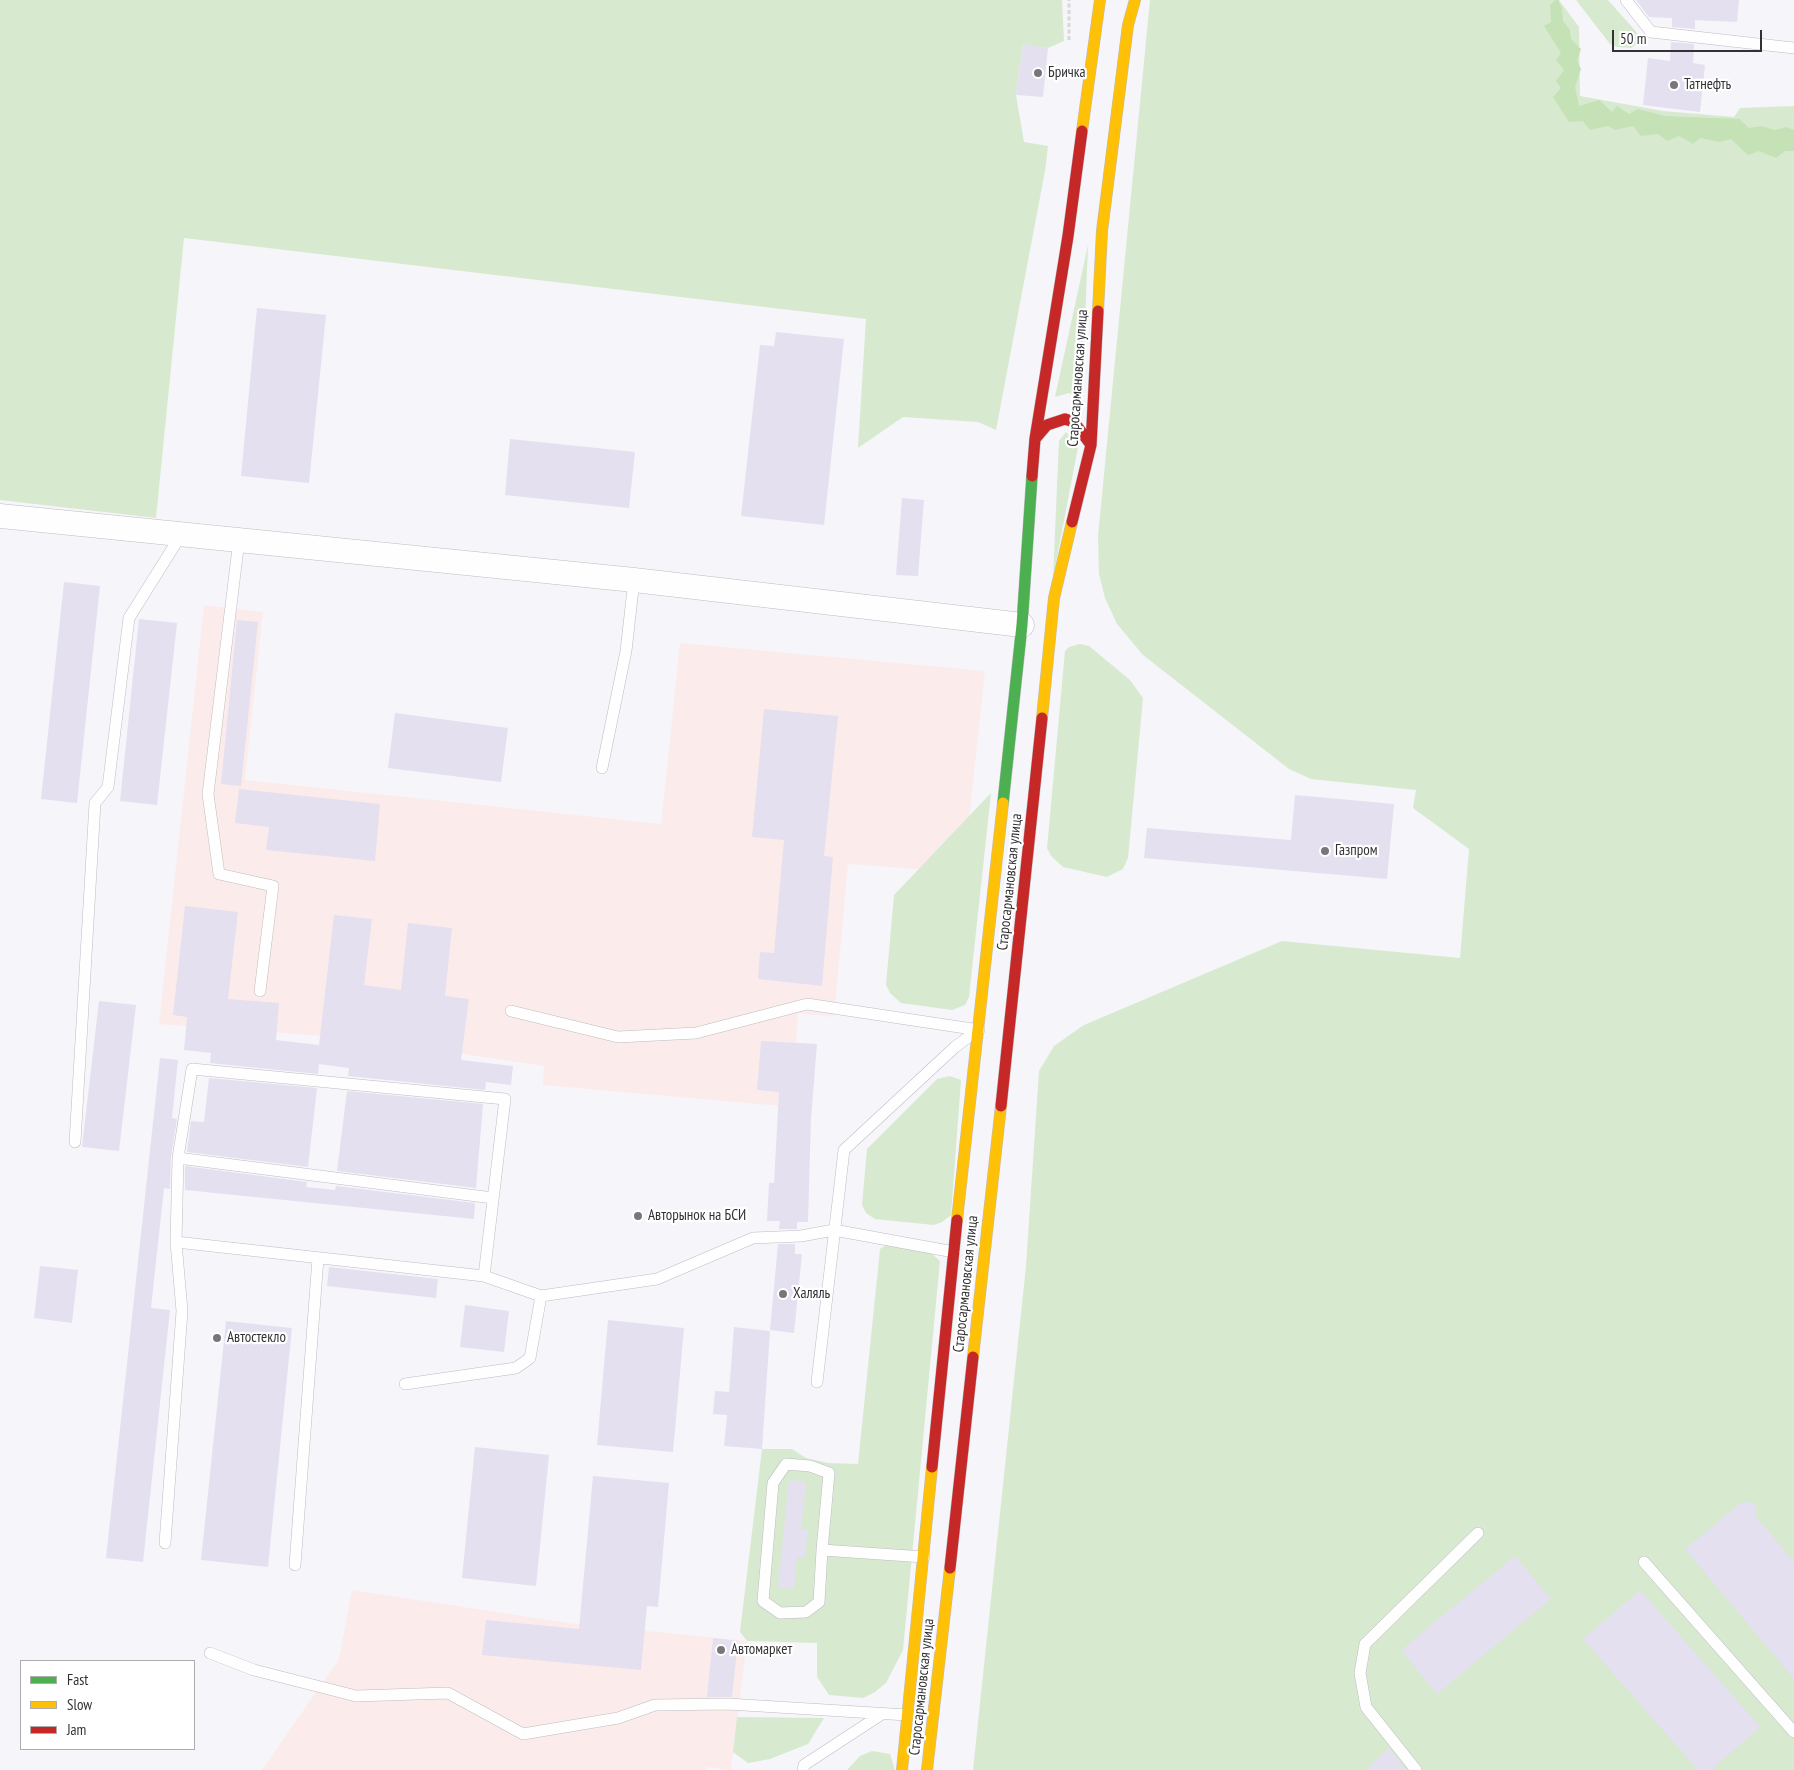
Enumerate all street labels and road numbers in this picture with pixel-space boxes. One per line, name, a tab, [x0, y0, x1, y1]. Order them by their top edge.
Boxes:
street label: Старосармановская улица	[1064, 309, 1092, 447]
street label: Старосармановская улица	[994, 813, 1026, 951]
street label: Старосармановская улица	[950, 1215, 982, 1353]
street label: Старосармановская улица	[906, 1618, 938, 1756]

